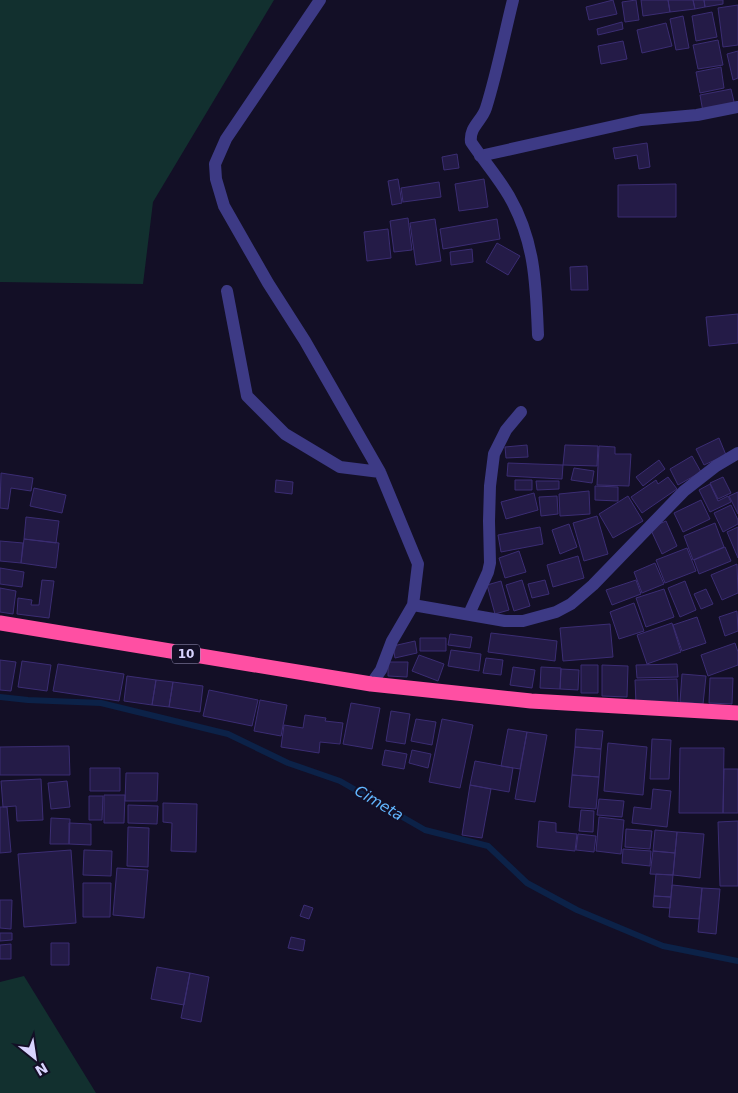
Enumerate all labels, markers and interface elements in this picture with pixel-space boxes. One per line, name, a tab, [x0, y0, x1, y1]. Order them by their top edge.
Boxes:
road number: 10	[172, 644, 200, 664]
water label: Cimeta	[351, 781, 407, 825]
north arrow	[10, 1033, 60, 1083]
text: N	[32, 1059, 51, 1079]

